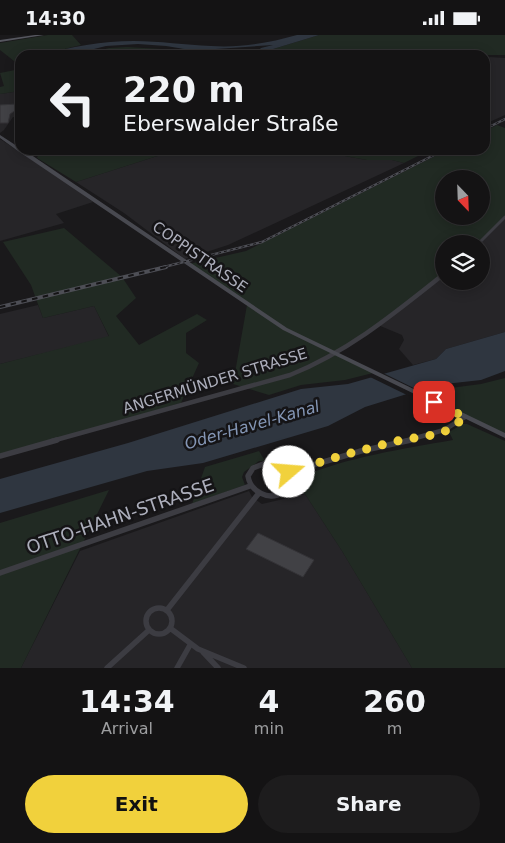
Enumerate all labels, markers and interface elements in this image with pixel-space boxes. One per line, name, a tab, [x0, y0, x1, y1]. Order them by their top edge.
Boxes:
text: 14:30	[25, 7, 85, 29]
icon: left	[40, 70, 105, 135]
text: 220 m	[123, 70, 245, 110]
text: Eberswalder Straße	[123, 111, 339, 136]
north arrow	[435, 170, 490, 225]
map controls	[435, 170, 490, 290]
street label: COPPISTRASSE	[149, 217, 251, 297]
button: layers	[435, 235, 490, 290]
street label: ANGERMÜNDER STRASSE	[120, 343, 309, 418]
pin	[413, 381, 455, 423]
icon: arrive	[420, 388, 448, 416]
water label: Oder-Havel-Kanal	[182, 396, 322, 453]
position arrow	[262, 445, 314, 497]
street label: OTTO-HAHN-STRASSE	[23, 474, 217, 558]
text: 14:34	[79, 684, 175, 719]
text: 4	[258, 684, 279, 719]
text: 260	[363, 684, 426, 719]
text: Arrival	[101, 719, 153, 738]
text: min	[254, 719, 284, 738]
text: m	[387, 719, 402, 738]
button: Exit	[25, 775, 248, 833]
button: Share	[258, 775, 480, 833]

